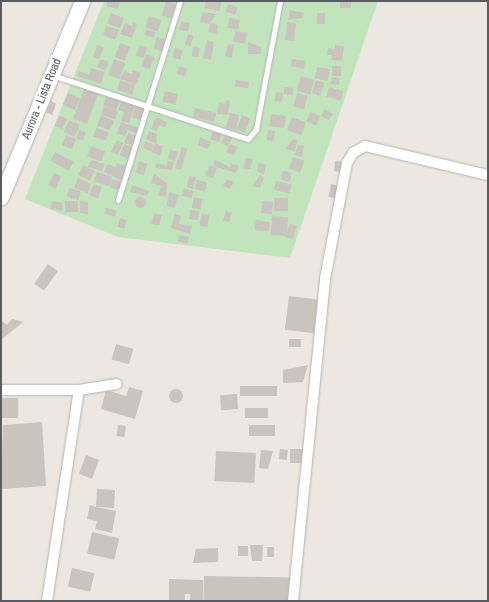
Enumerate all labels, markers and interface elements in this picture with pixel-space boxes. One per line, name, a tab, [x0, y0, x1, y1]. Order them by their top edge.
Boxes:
street label: Aurora - Lista Road	[19, 56, 65, 142]

